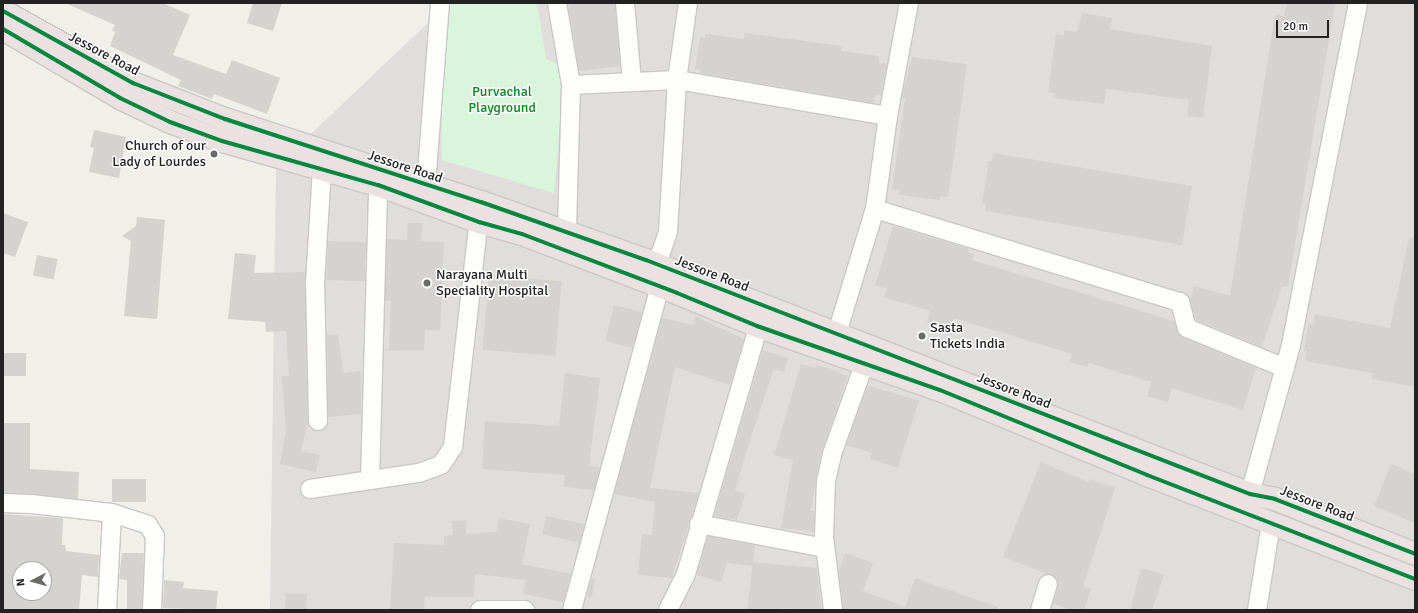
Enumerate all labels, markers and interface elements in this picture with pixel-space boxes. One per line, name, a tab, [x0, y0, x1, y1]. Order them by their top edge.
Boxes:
scale bar	[1278, 12, 1331, 38]
text: 20 m	[1283, 19, 1308, 34]
street label: Jessore Road	[66, 28, 142, 80]
park label: Purvachal Playground	[468, 84, 536, 116]
place label: Church of our Lady of Lourdes	[112, 138, 206, 170]
street label: Jessore Road	[365, 147, 445, 187]
marker: Church of our Lady of Lourdes	[209, 149, 219, 159]
street label: Jessore Road	[673, 252, 751, 296]
place label: Narayana Multi Speciality Hospital	[436, 267, 548, 300]
marker: Narayana Multi Speciality Hospital	[421, 277, 433, 289]
place label: Sasta Tickets India	[930, 320, 1005, 352]
marker: Sasta Tickets India	[917, 331, 927, 341]
street label: Jessore Road	[975, 369, 1053, 413]
street label: Jessore Road	[1278, 482, 1356, 526]
north arrow	[12, 561, 52, 601]
text: N	[14, 578, 27, 587]

